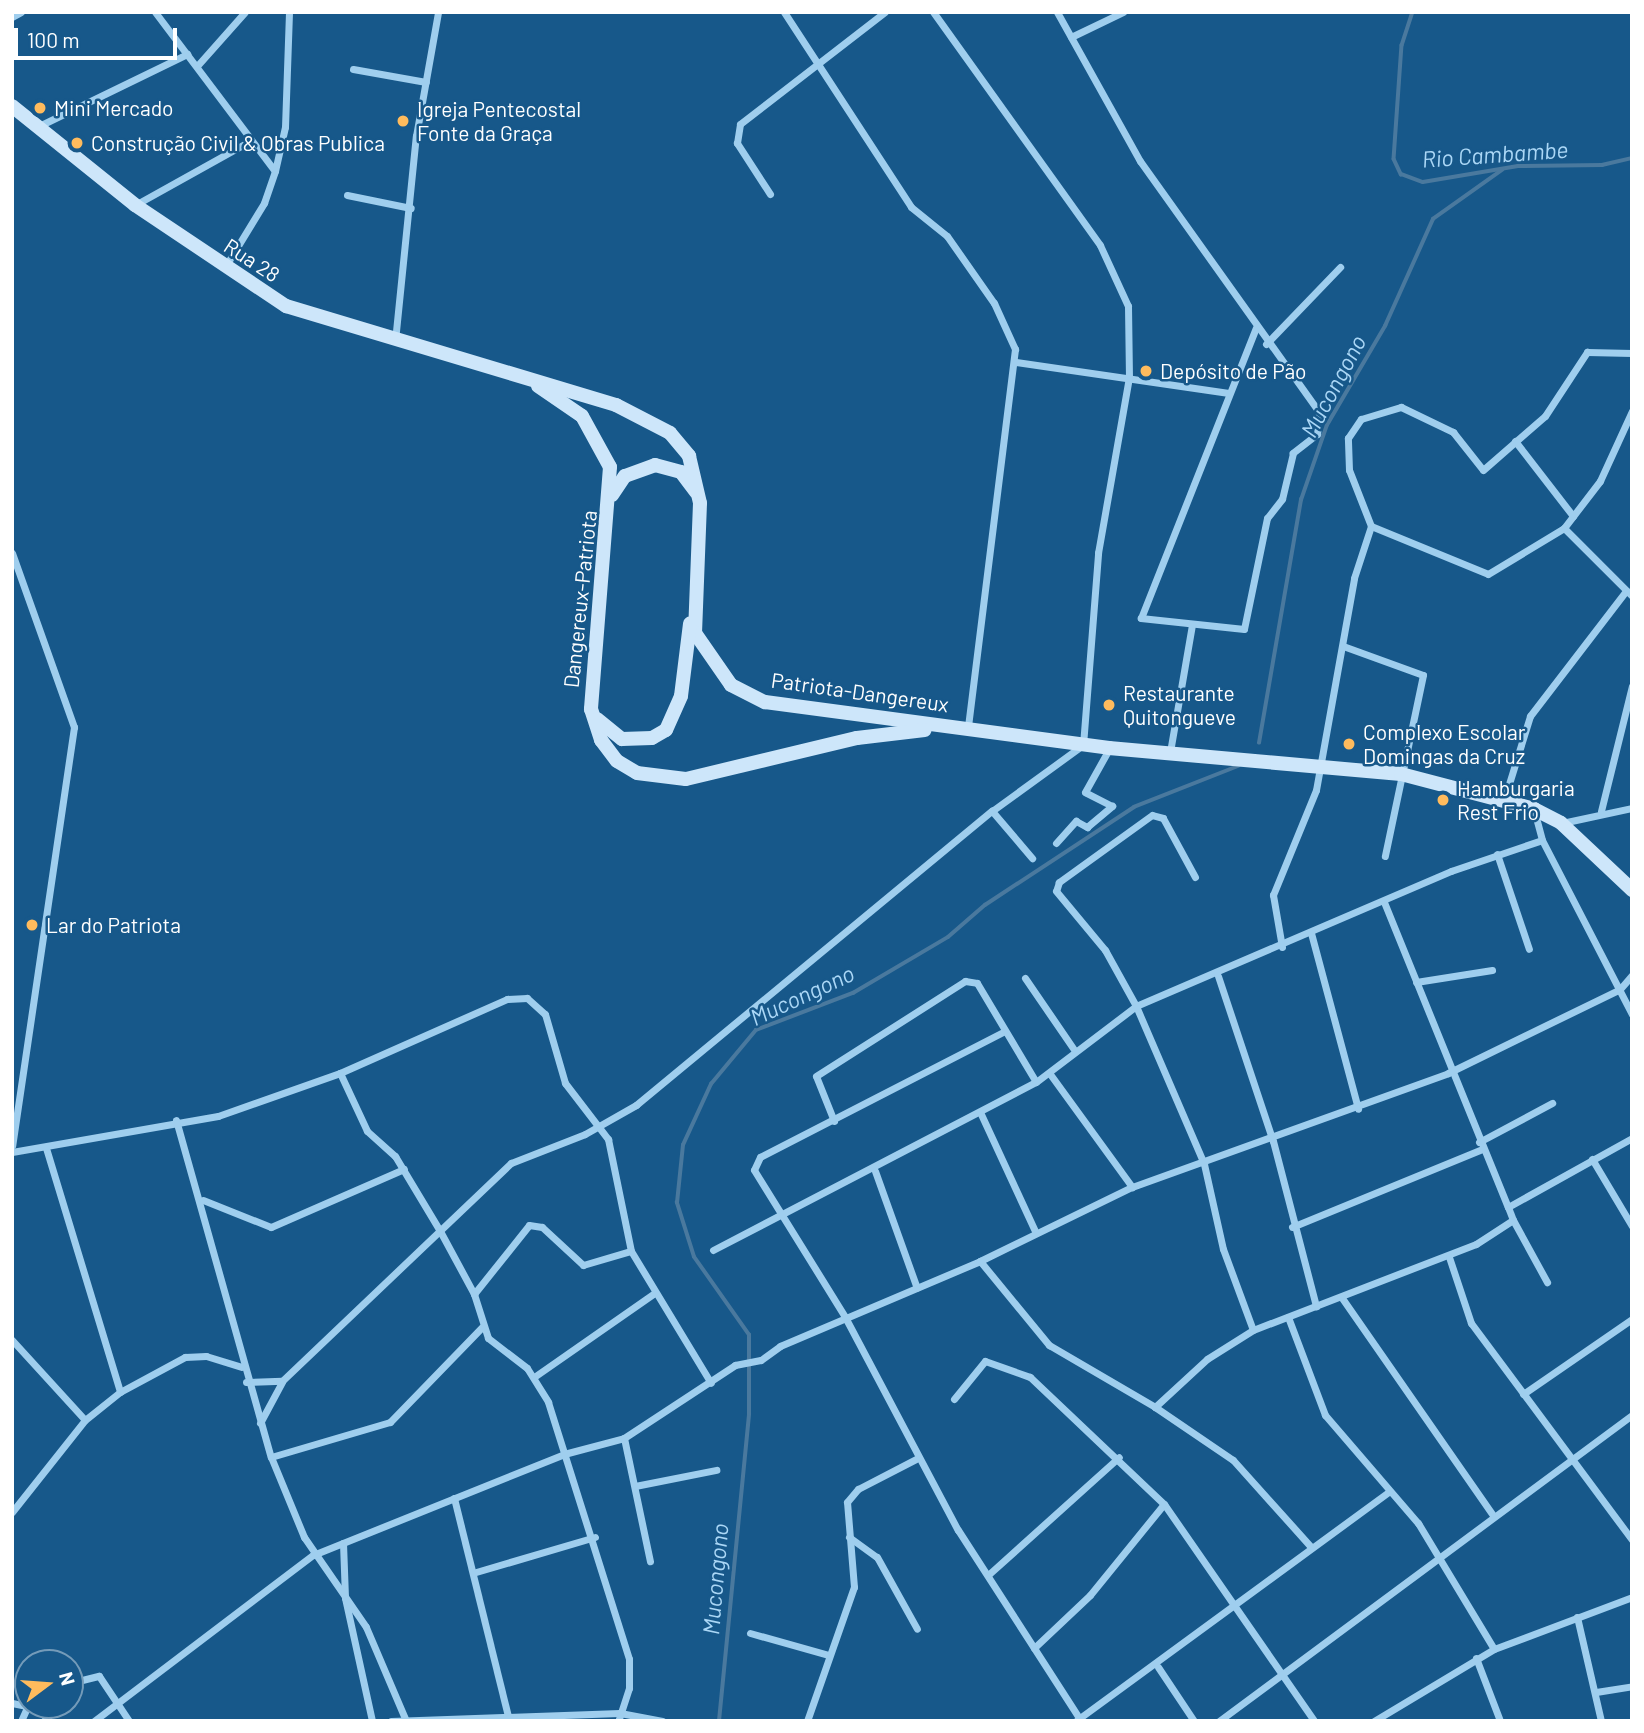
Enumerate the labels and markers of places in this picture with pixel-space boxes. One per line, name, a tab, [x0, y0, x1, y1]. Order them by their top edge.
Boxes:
place label: Mini Mercado	[54, 95, 174, 121]
place label: Igreja Pentecostal Fonte da Graça	[417, 96, 581, 146]
marker: Mini Mercado	[32, 100, 48, 116]
marker: Igreja Pentecostal Fonte da Graça	[395, 113, 411, 129]
place label: Construção Civil & Obras Publica	[91, 130, 385, 156]
marker: Construção Civil & Obras Publica	[69, 135, 85, 151]
place label: Depósito de Pão	[1160, 358, 1307, 384]
marker: Depósito de Pão	[1138, 363, 1154, 379]
place label: Restaurante Quitongueve	[1123, 680, 1236, 730]
marker: Restaurante Quitongueve	[1101, 697, 1117, 713]
place label: Complexo Escolar Domingas da Cruz	[1363, 719, 1525, 769]
marker: Complexo Escolar Domingas da Cruz	[1341, 736, 1357, 752]
place label: Hamburgaria Rest Frio	[1457, 775, 1575, 825]
marker: Hamburgaria Rest Frio	[1435, 792, 1451, 808]
place label: Lar do Patriota	[46, 912, 181, 938]
marker: Lar do Patriota	[24, 917, 40, 933]

